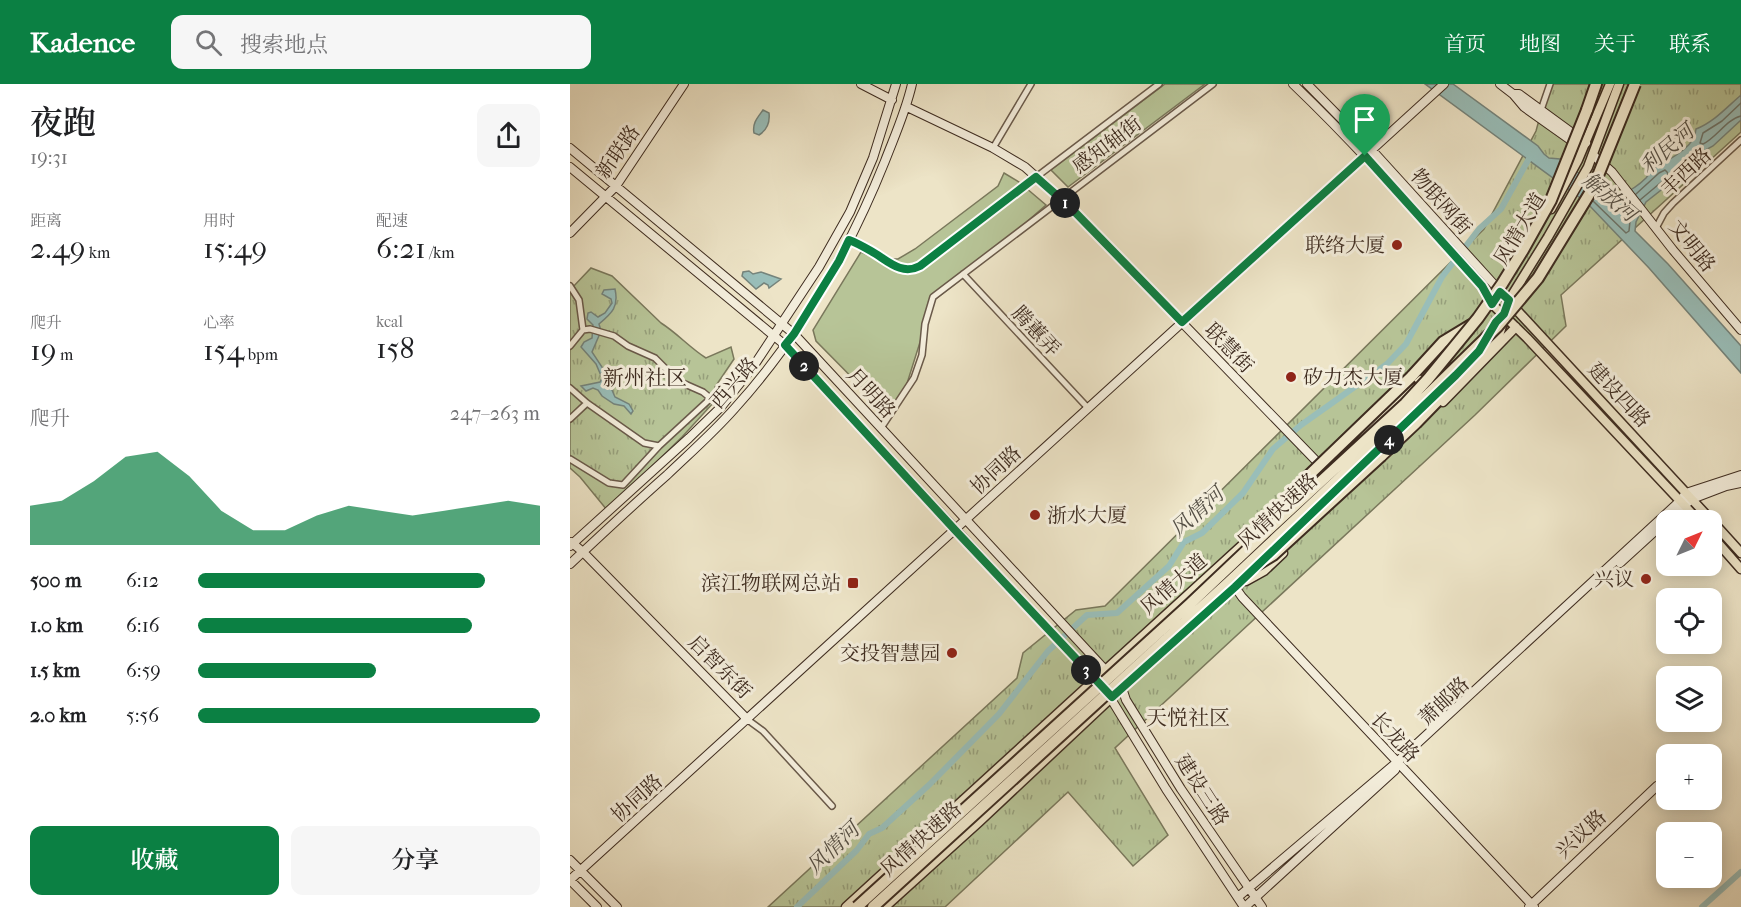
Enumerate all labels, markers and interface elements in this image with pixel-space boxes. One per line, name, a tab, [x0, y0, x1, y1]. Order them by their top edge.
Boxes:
search box	[171, 15, 591, 69]
text: Kadence	[30, 26, 135, 59]
icon: search	[192, 26, 225, 59]
text: 搜索地点	[240, 32, 328, 58]
text: 首页	[1444, 32, 1486, 56]
text: 地图	[1519, 32, 1561, 56]
text: 关于	[1594, 32, 1636, 56]
text: 联系	[1669, 32, 1711, 56]
pin	[1339, 94, 1390, 156]
icon: arrive	[1348, 103, 1381, 136]
text: 夜跑	[30, 104, 96, 143]
button: share	[477, 104, 540, 167]
street label: 感知轴街	[1068, 112, 1146, 178]
water label: 利民河	[1635, 117, 1702, 179]
street label: 新联路	[591, 121, 645, 183]
street label: 丰西路	[1656, 143, 1716, 201]
text: 19:31	[30, 146, 68, 169]
street label: 物联网街	[1406, 165, 1476, 239]
water label: 解放河	[1578, 168, 1645, 229]
pin: 1	[1050, 188, 1080, 218]
street label: 风情大道	[1490, 189, 1550, 269]
text: 1	[1062, 193, 1068, 212]
text: 距离	[30, 211, 62, 230]
text: 用时	[203, 211, 235, 230]
text: 配速	[376, 211, 408, 230]
street label: 文明路	[1664, 215, 1720, 277]
text: 2.49	[30, 231, 85, 266]
text: 15:49	[203, 231, 267, 266]
text: 6:21	[376, 231, 426, 266]
place label: 联络大厦	[1305, 234, 1385, 257]
marker: 联络大厦	[1390, 238, 1404, 252]
text: km	[85, 243, 110, 262]
text: /km	[426, 243, 455, 262]
street label: 腾蕙弄	[1007, 301, 1065, 361]
text: kcal	[376, 312, 403, 331]
text: 爬升	[30, 313, 62, 332]
text: 心率	[203, 313, 235, 332]
street label: 联慧街	[1200, 318, 1258, 378]
text: 158	[376, 331, 415, 366]
text: 19	[30, 333, 56, 368]
text: 154	[203, 333, 244, 368]
text: m	[56, 345, 73, 364]
text: bpm	[244, 345, 278, 364]
pin: 2	[789, 351, 819, 381]
street label: 西兴路	[706, 353, 762, 413]
text: 2	[800, 356, 808, 375]
street label: 建设四路	[1583, 358, 1655, 432]
street label: 月明路	[842, 363, 900, 423]
district label: 新州社区	[603, 366, 687, 390]
place label: 矽力杰大厦	[1303, 366, 1403, 389]
marker: 矽力杰大厦	[1284, 370, 1298, 384]
text: 247–263 m	[450, 402, 540, 425]
text: 爬升	[30, 407, 70, 430]
pin: 4	[1374, 425, 1404, 455]
text: 4	[1384, 430, 1394, 449]
street label: 协同路	[966, 441, 1026, 499]
street label: 风情快速路	[1234, 468, 1322, 554]
water label: 风情河	[1166, 479, 1231, 542]
place label: 浙水大厦	[1047, 504, 1127, 527]
marker: 浙水大厦	[1028, 508, 1042, 522]
north arrow	[1656, 510, 1722, 576]
map controls	[1656, 510, 1722, 888]
street label: 风情大道	[1136, 549, 1212, 619]
place label: 兴议	[1594, 568, 1634, 591]
text: 500 m	[30, 569, 82, 592]
text: 6:12	[126, 569, 159, 592]
place label: 滨江物联网总站	[701, 572, 841, 595]
marker: 兴议	[1639, 572, 1653, 586]
marker: 滨江物联网总站	[846, 576, 860, 590]
button: locate	[1656, 588, 1722, 654]
text: 1.0 km	[30, 614, 83, 637]
text: 6:16	[126, 614, 160, 637]
street label: 启智东街	[684, 631, 756, 703]
place label: 交投智慧园	[840, 642, 940, 665]
marker: 交投智慧园	[945, 646, 959, 660]
pin: 3	[1071, 655, 1101, 685]
text: 1.5 km	[30, 659, 80, 682]
text: 6:59	[126, 659, 161, 682]
text: 3	[1083, 660, 1089, 679]
button: layers	[1656, 666, 1722, 732]
street label: 萧邮路	[1414, 672, 1474, 730]
text: 2.0 km	[30, 704, 86, 727]
text: 5:56	[126, 704, 159, 727]
district label: 天悦社区	[1146, 706, 1230, 730]
street label: 长龙路	[1366, 707, 1424, 767]
button: +	[1656, 744, 1722, 810]
street label: 建设三路	[1171, 750, 1233, 830]
street label: 协同路	[607, 769, 667, 827]
street label: 风情快速路	[876, 797, 966, 881]
street label: 兴议路	[1551, 805, 1611, 863]
water label: 风情河	[802, 815, 867, 879]
button: −	[1656, 822, 1722, 888]
button: 收藏	[30, 826, 279, 895]
button: 分享	[291, 826, 540, 895]

